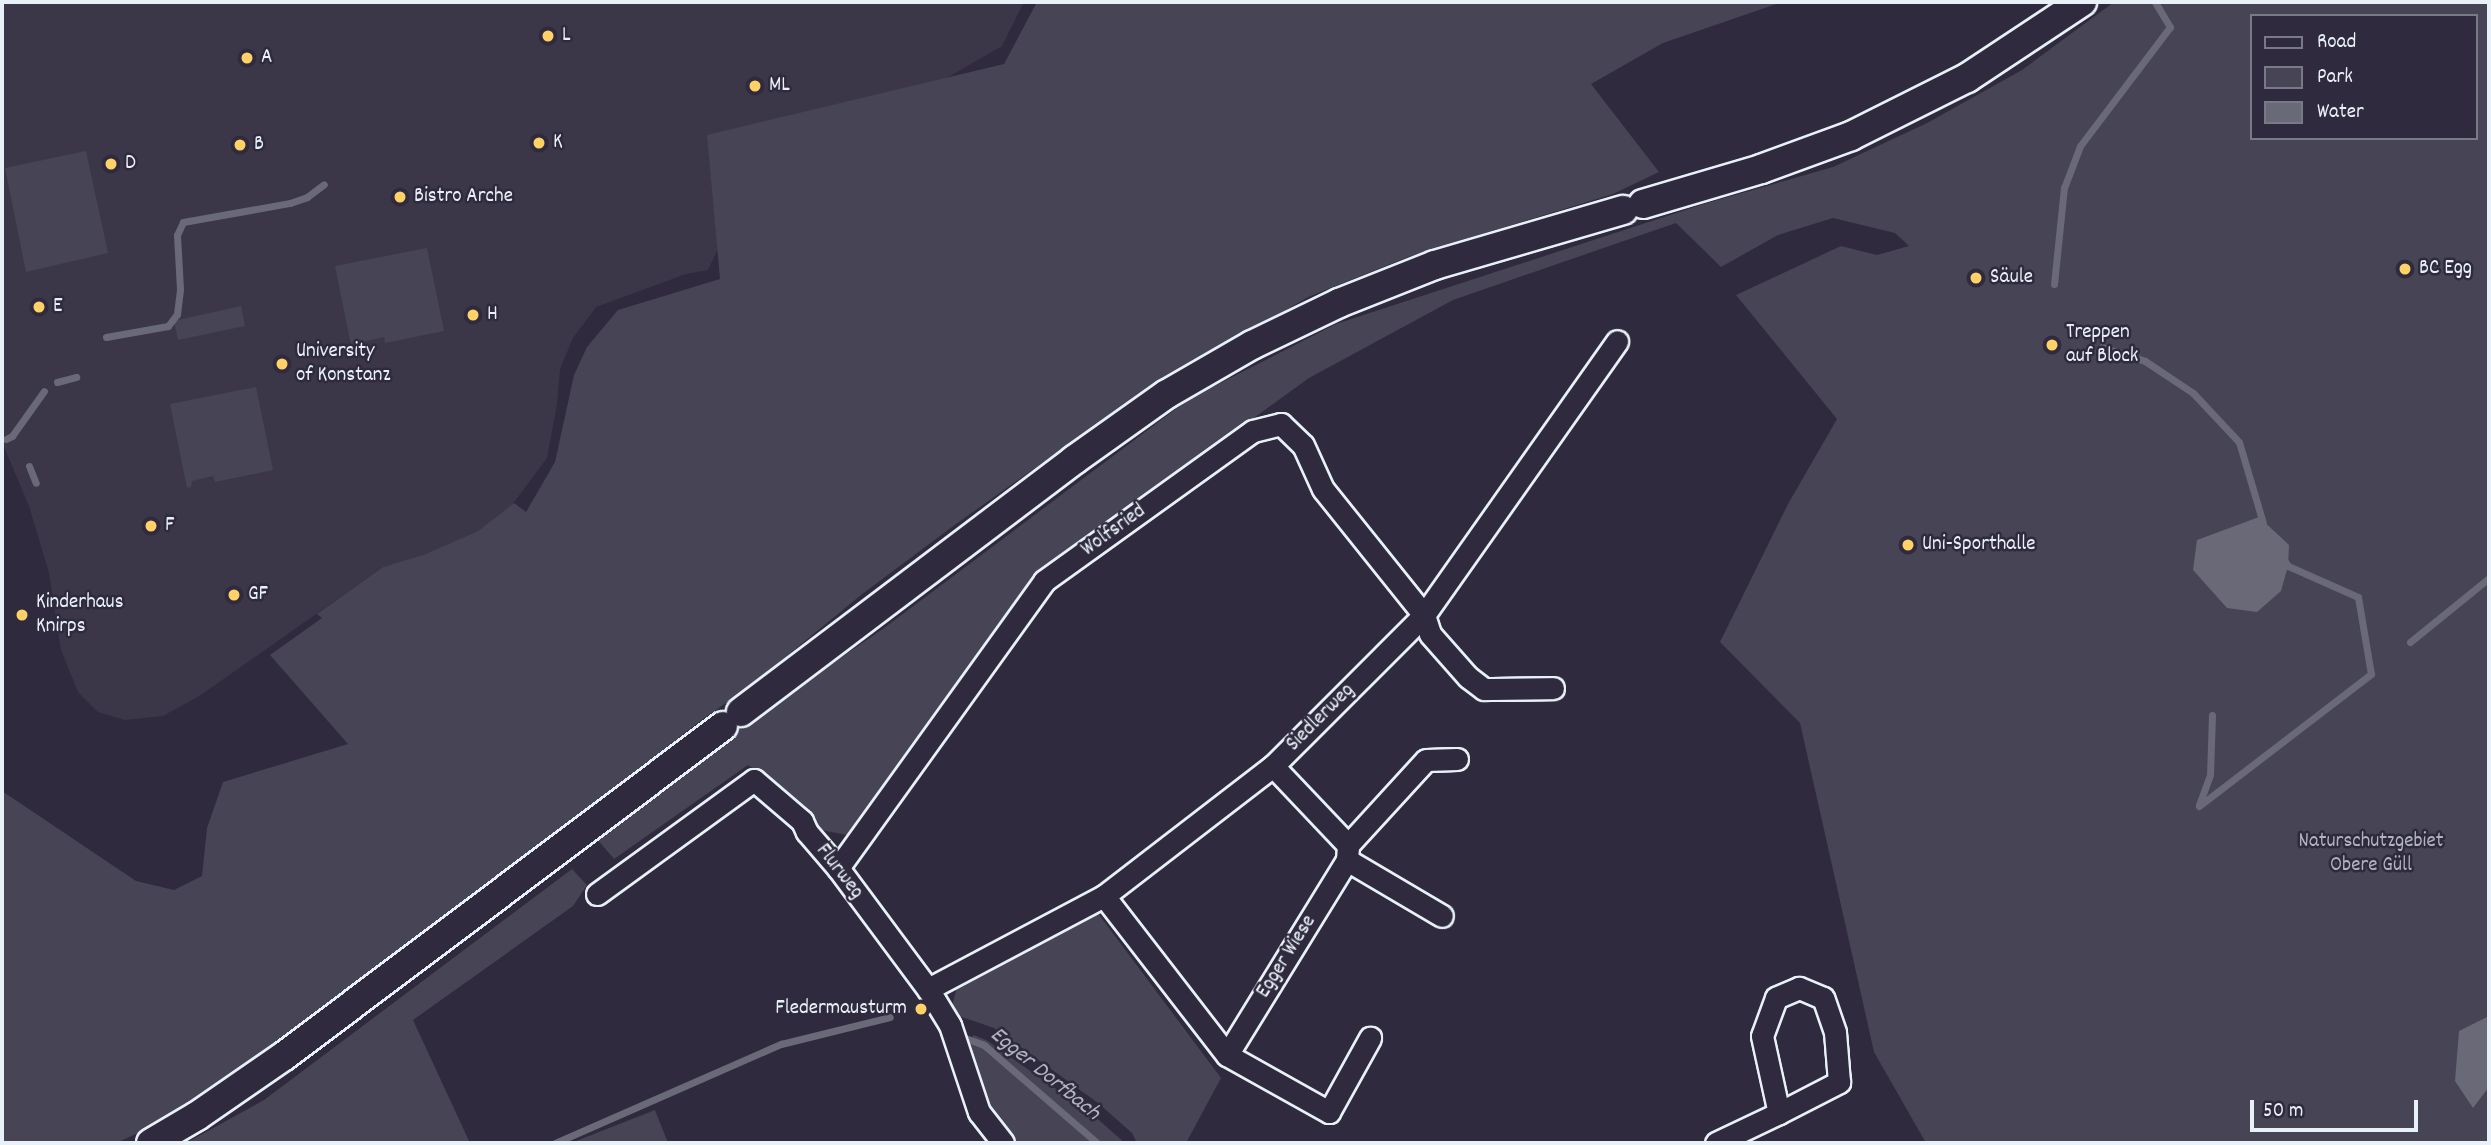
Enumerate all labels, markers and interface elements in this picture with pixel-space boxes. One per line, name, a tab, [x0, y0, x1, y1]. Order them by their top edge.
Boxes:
legend	[2250, 14, 2477, 140]
place label: L	[562, 23, 571, 49]
marker: L	[540, 28, 556, 44]
text: Road	[2317, 28, 2356, 58]
place label: A	[261, 45, 272, 71]
marker: A	[239, 50, 255, 66]
text: Park	[2317, 63, 2353, 93]
place label: ML	[769, 73, 790, 99]
marker: ML	[747, 78, 763, 94]
text: Water	[2317, 98, 2364, 128]
place label: K	[553, 130, 563, 156]
place label: B	[254, 132, 264, 158]
marker: K	[531, 135, 547, 151]
marker: B	[232, 137, 248, 153]
place label: D	[125, 151, 136, 177]
marker: D	[103, 156, 119, 172]
place label: Bistro Arche	[414, 184, 513, 210]
marker: Bistro Arche	[392, 189, 408, 205]
place label: BC Egg	[2419, 256, 2472, 282]
marker: BC Egg	[2397, 261, 2413, 277]
place label: Säule	[1990, 265, 2033, 291]
marker: Säule	[1968, 270, 1984, 286]
place label: E	[53, 294, 63, 320]
marker: E	[31, 299, 47, 315]
place label: H	[487, 302, 498, 328]
marker: H	[465, 307, 481, 323]
place label: Treppen auf Block	[2066, 320, 2138, 370]
marker: Treppen auf Block	[2044, 337, 2060, 353]
place label: University of Konstanz	[296, 339, 390, 389]
marker: University of Konstanz	[274, 356, 290, 372]
street label: Wolfsried	[1077, 499, 1151, 563]
place label: F	[165, 513, 174, 539]
marker: F	[143, 518, 159, 534]
place label: Uni-Sporthalle	[1922, 532, 2035, 558]
marker: Uni-Sporthalle	[1900, 537, 1916, 553]
place label: GF	[248, 582, 268, 608]
marker: GF	[226, 587, 242, 603]
place label: Kinderhaus Knirps	[36, 590, 123, 640]
marker: Kinderhaus Knirps	[14, 607, 30, 623]
street label: Siedlerweg	[1282, 679, 1360, 757]
park label: Naturschutzgebiet Obere Güll	[2299, 829, 2443, 879]
street label: Flurweg	[810, 839, 868, 905]
street label: Egger Wiese	[1252, 911, 1322, 1003]
place label: Fledermausturm	[775, 996, 907, 1022]
marker: Fledermausturm	[913, 1001, 929, 1017]
water label: Egger Dorfbach	[983, 1022, 1105, 1128]
scale bar	[2253, 1086, 2421, 1130]
text: 50 m	[2263, 1097, 2303, 1127]

